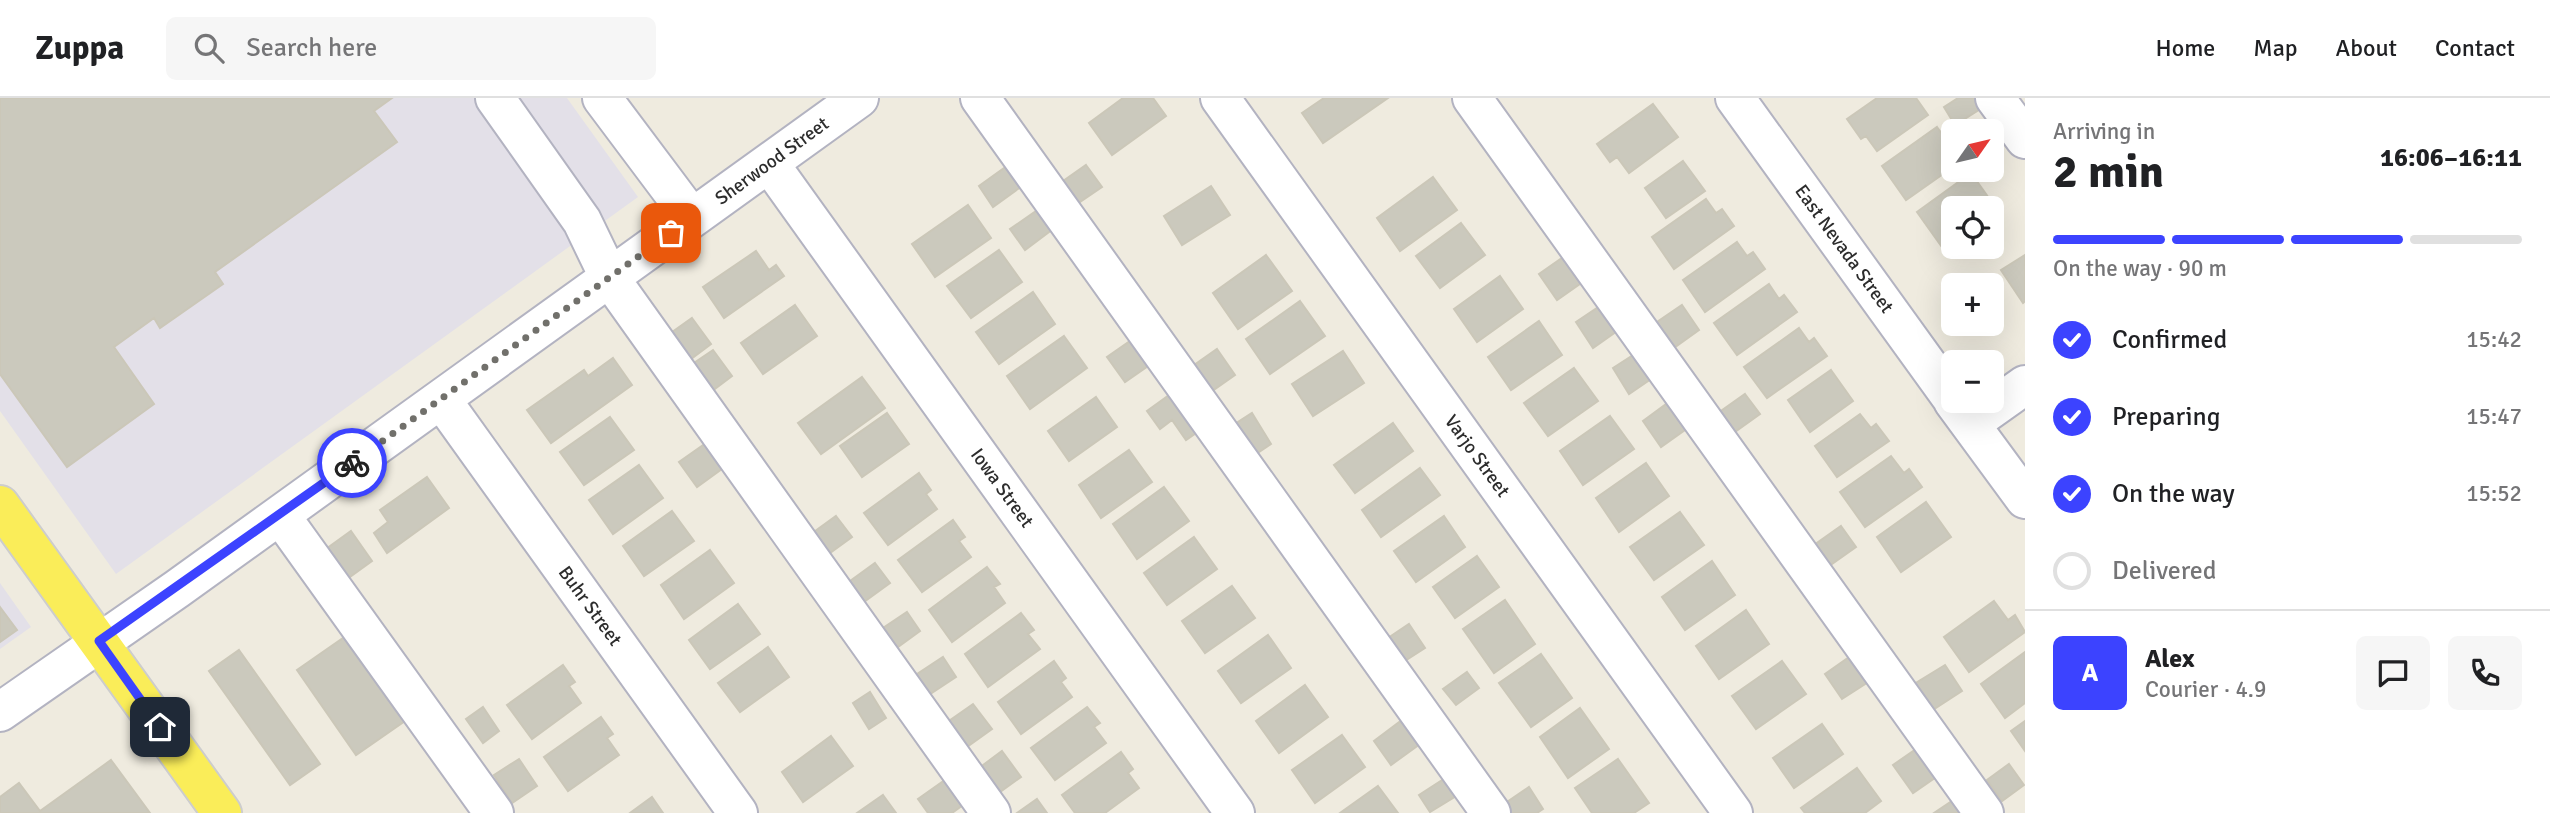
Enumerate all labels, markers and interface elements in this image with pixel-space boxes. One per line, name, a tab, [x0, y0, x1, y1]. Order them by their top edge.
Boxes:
search box	[166, 17, 656, 80]
text: Zuppa	[35, 28, 124, 69]
icon: search	[190, 29, 228, 67]
text: Search here	[246, 32, 377, 64]
text: Home	[2155, 33, 2215, 63]
text: Map	[2253, 33, 2298, 63]
text: About	[2336, 33, 2397, 63]
text: Contact	[2435, 33, 2515, 63]
street label: Sherwood Street	[710, 111, 834, 210]
text: Arriving in	[2053, 117, 2155, 146]
north arrow	[1941, 119, 2004, 182]
map controls	[1941, 119, 2004, 413]
text: 16:06–16:11	[2380, 142, 2522, 174]
text: 2 min	[2053, 144, 2164, 200]
street label: East Nevada Street	[1789, 180, 1899, 318]
button: locate	[1941, 196, 2004, 259]
pin	[641, 203, 701, 263]
icon: bag	[652, 214, 690, 252]
text: On the way · 90 m	[2053, 254, 2227, 283]
button: +	[1941, 273, 2004, 336]
icon: check	[2053, 321, 2091, 359]
text: Confirmed	[2112, 324, 2227, 356]
text: 15:42	[2466, 325, 2522, 354]
button: −	[1941, 350, 2004, 413]
icon: check	[2053, 398, 2091, 436]
text: Preparing	[2112, 401, 2220, 433]
text: 15:47	[2466, 402, 2522, 431]
street label: Varjo Street	[1439, 410, 1515, 502]
courier	[317, 428, 387, 498]
icon: bike	[333, 444, 371, 482]
street label: Iowa Street	[965, 444, 1039, 533]
icon: check	[2053, 475, 2091, 513]
text: On the way	[2112, 478, 2235, 510]
text: 15:52	[2466, 479, 2522, 508]
text: Delivered	[2112, 555, 2217, 587]
street label: Buhr Street	[553, 561, 627, 651]
button: chat	[2356, 636, 2430, 710]
button: phone	[2448, 636, 2522, 710]
text: Alex	[2145, 643, 2195, 675]
text: A	[2082, 657, 2098, 689]
text: Courier · 4.9	[2145, 675, 2266, 704]
pin	[130, 697, 190, 757]
icon: home	[141, 708, 179, 746]

